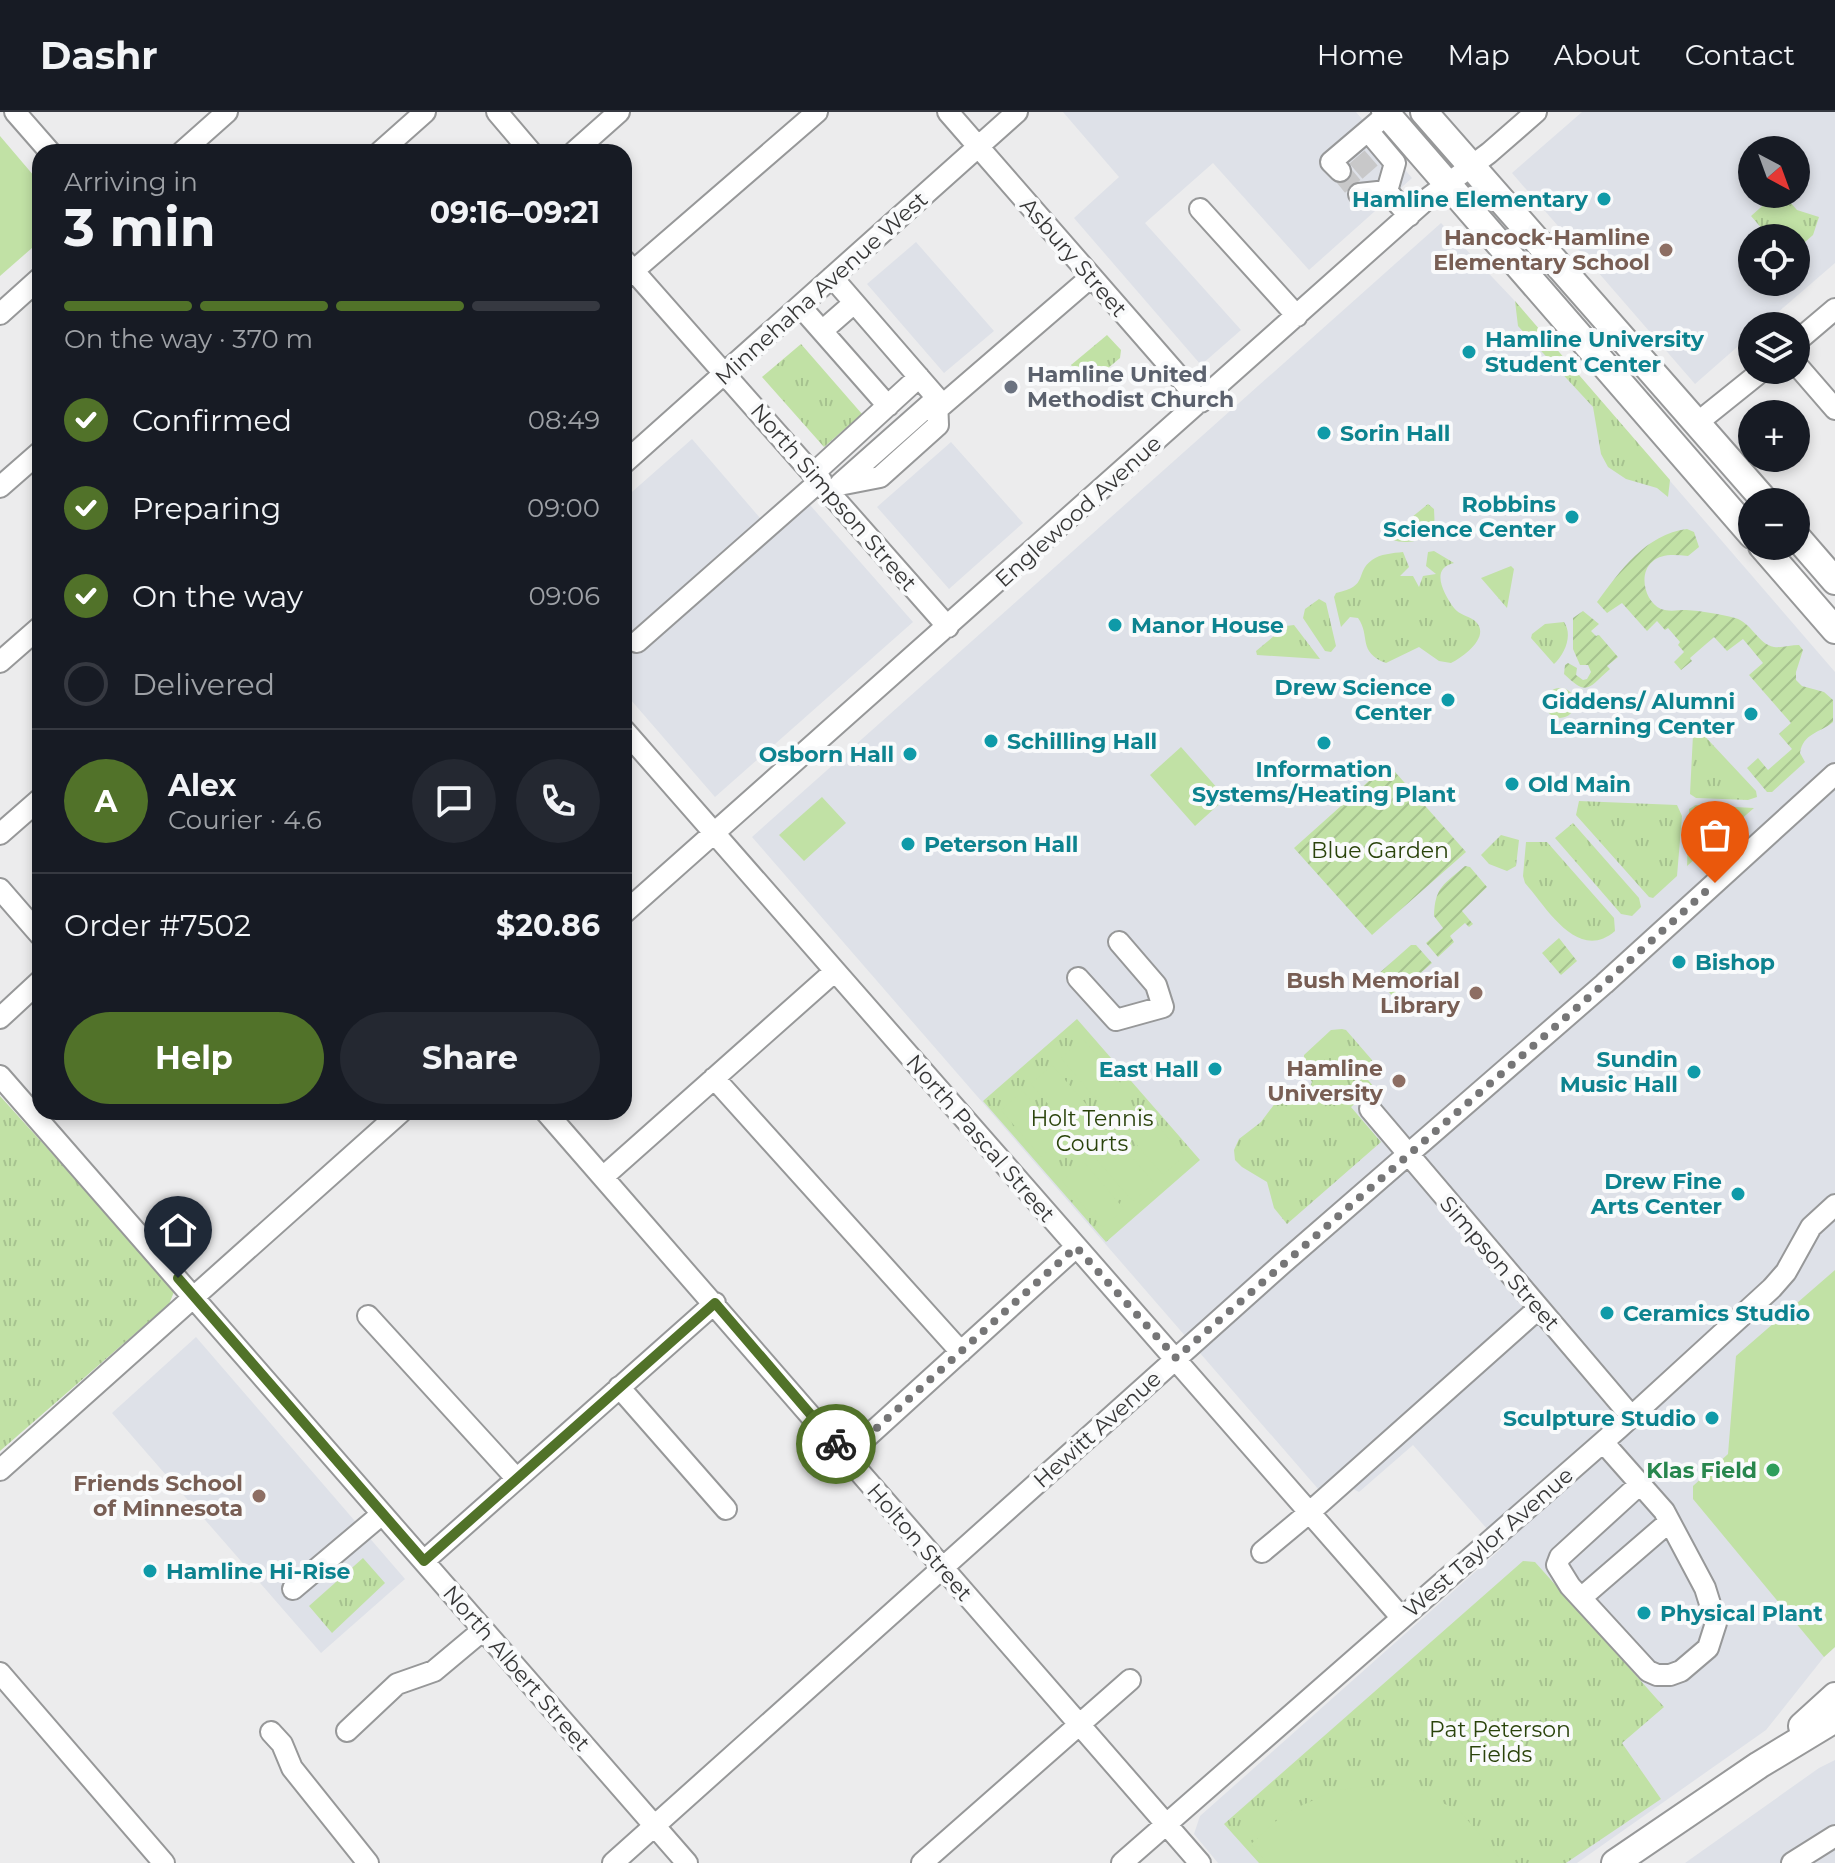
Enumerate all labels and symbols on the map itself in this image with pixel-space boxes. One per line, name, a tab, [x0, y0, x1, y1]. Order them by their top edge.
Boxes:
north arrow	[1738, 136, 1810, 208]
street label: Minnehaha Avenue West	[710, 186, 933, 391]
place label: Hamline Elementary	[1352, 186, 1589, 213]
marker: Hamline Elementary	[1595, 190, 1613, 208]
street label: Asbury Street	[1015, 192, 1133, 322]
place label: Hancock-Hamline Elementary School	[1433, 224, 1650, 276]
marker: Hancock-Hamline Elementary School	[1657, 241, 1675, 259]
place label: Hamline University Student Center	[1485, 326, 1705, 378]
marker: Hamline University Student Center	[1460, 343, 1478, 361]
place label: Hamline United Methodist Church	[1027, 361, 1234, 413]
marker: Hamline United Methodist Church	[1002, 378, 1020, 396]
street label: North Simpson Street	[745, 398, 923, 597]
place label: Sorin Hall	[1340, 420, 1451, 447]
marker: Sorin Hall	[1315, 424, 1333, 442]
street label: Englewood Avenue	[990, 430, 1167, 593]
place label: Robbins Science Center	[1383, 491, 1556, 543]
marker: Robbins Science Center	[1563, 508, 1581, 526]
place label: Manor House	[1131, 612, 1284, 639]
marker: Manor House	[1106, 616, 1124, 634]
place label: Drew Science Center	[1275, 674, 1432, 726]
place label: Giddens/ Alumni Learning Center	[1542, 688, 1735, 740]
marker: Drew Science Center	[1439, 691, 1457, 709]
marker: Giddens/ Alumni Learning Center	[1742, 705, 1760, 723]
place label: Schilling Hall	[1007, 728, 1157, 755]
marker: Schilling Hall	[982, 732, 1000, 750]
marker: Information Systems/Heating Plant	[1315, 734, 1333, 752]
place label: Osborn Hall	[759, 741, 894, 768]
marker: Osborn Hall	[901, 745, 919, 763]
place label: Information Systems/Heating Plant	[1192, 756, 1457, 808]
place label: Old Main	[1528, 771, 1631, 798]
marker: Old Main	[1503, 775, 1521, 793]
pin	[1681, 801, 1749, 883]
place label: Peterson Hall	[924, 831, 1078, 858]
marker: Peterson Hall	[899, 835, 917, 853]
park label: Blue Garden	[1311, 837, 1449, 864]
place label: Bishop	[1695, 949, 1775, 976]
marker: Bishop	[1670, 953, 1688, 971]
place label: Bush Memorial Library	[1286, 967, 1461, 1019]
marker: Bush Memorial Library	[1467, 984, 1485, 1002]
place label: Sundin Music Hall	[1560, 1046, 1678, 1098]
street label: North Pascal Street	[901, 1049, 1061, 1228]
place label: Hamline University	[1267, 1055, 1384, 1107]
place label: East Hall	[1099, 1056, 1199, 1083]
marker: East Hall	[1206, 1060, 1224, 1078]
marker: Sundin Music Hall	[1685, 1063, 1703, 1081]
marker: Hamline University	[1390, 1072, 1408, 1090]
park label: Holt Tennis Courts	[1030, 1105, 1154, 1157]
place label: Drew Fine Arts Center	[1590, 1168, 1722, 1220]
marker: Drew Fine Arts Center	[1729, 1185, 1747, 1203]
street label: Simpson Street	[1434, 1191, 1565, 1336]
pin	[144, 1196, 212, 1278]
place label: Ceramics Studio	[1623, 1300, 1810, 1327]
marker: Ceramics Studio	[1598, 1304, 1616, 1322]
street label: Hewitt Avenue	[1028, 1365, 1167, 1494]
courier	[796, 1404, 876, 1484]
place label: Sculpture Studio	[1503, 1405, 1696, 1432]
marker: Sculpture Studio	[1703, 1409, 1721, 1427]
place label: Klas Field	[1646, 1457, 1757, 1484]
street label: West Taylor Avenue	[1398, 1461, 1579, 1623]
marker: Klas Field	[1764, 1461, 1782, 1479]
place label: Friends School of Minnesota	[73, 1470, 243, 1522]
street label: Holton Street	[861, 1478, 978, 1607]
marker: Friends School of Minnesota	[250, 1487, 268, 1505]
place label: Hamline Hi-Rise	[166, 1558, 350, 1585]
marker: Hamline Hi-Rise	[141, 1562, 159, 1580]
street label: North Albert Street	[437, 1580, 596, 1757]
place label: Physical Plant	[1660, 1600, 1823, 1627]
marker: Physical Plant	[1635, 1604, 1653, 1622]
park label: Pat Peterson Fields	[1429, 1716, 1571, 1768]

